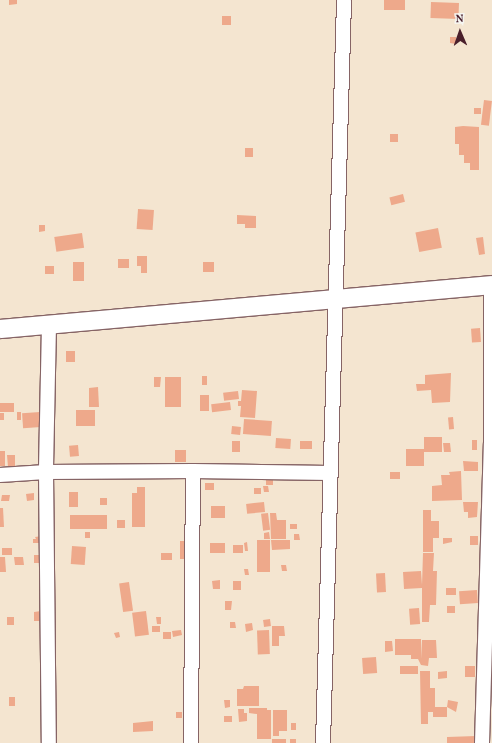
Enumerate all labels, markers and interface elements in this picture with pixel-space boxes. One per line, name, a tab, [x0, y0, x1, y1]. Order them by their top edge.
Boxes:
north arrow	[440, 12, 480, 52]
text: N	[455, 12, 464, 27]

